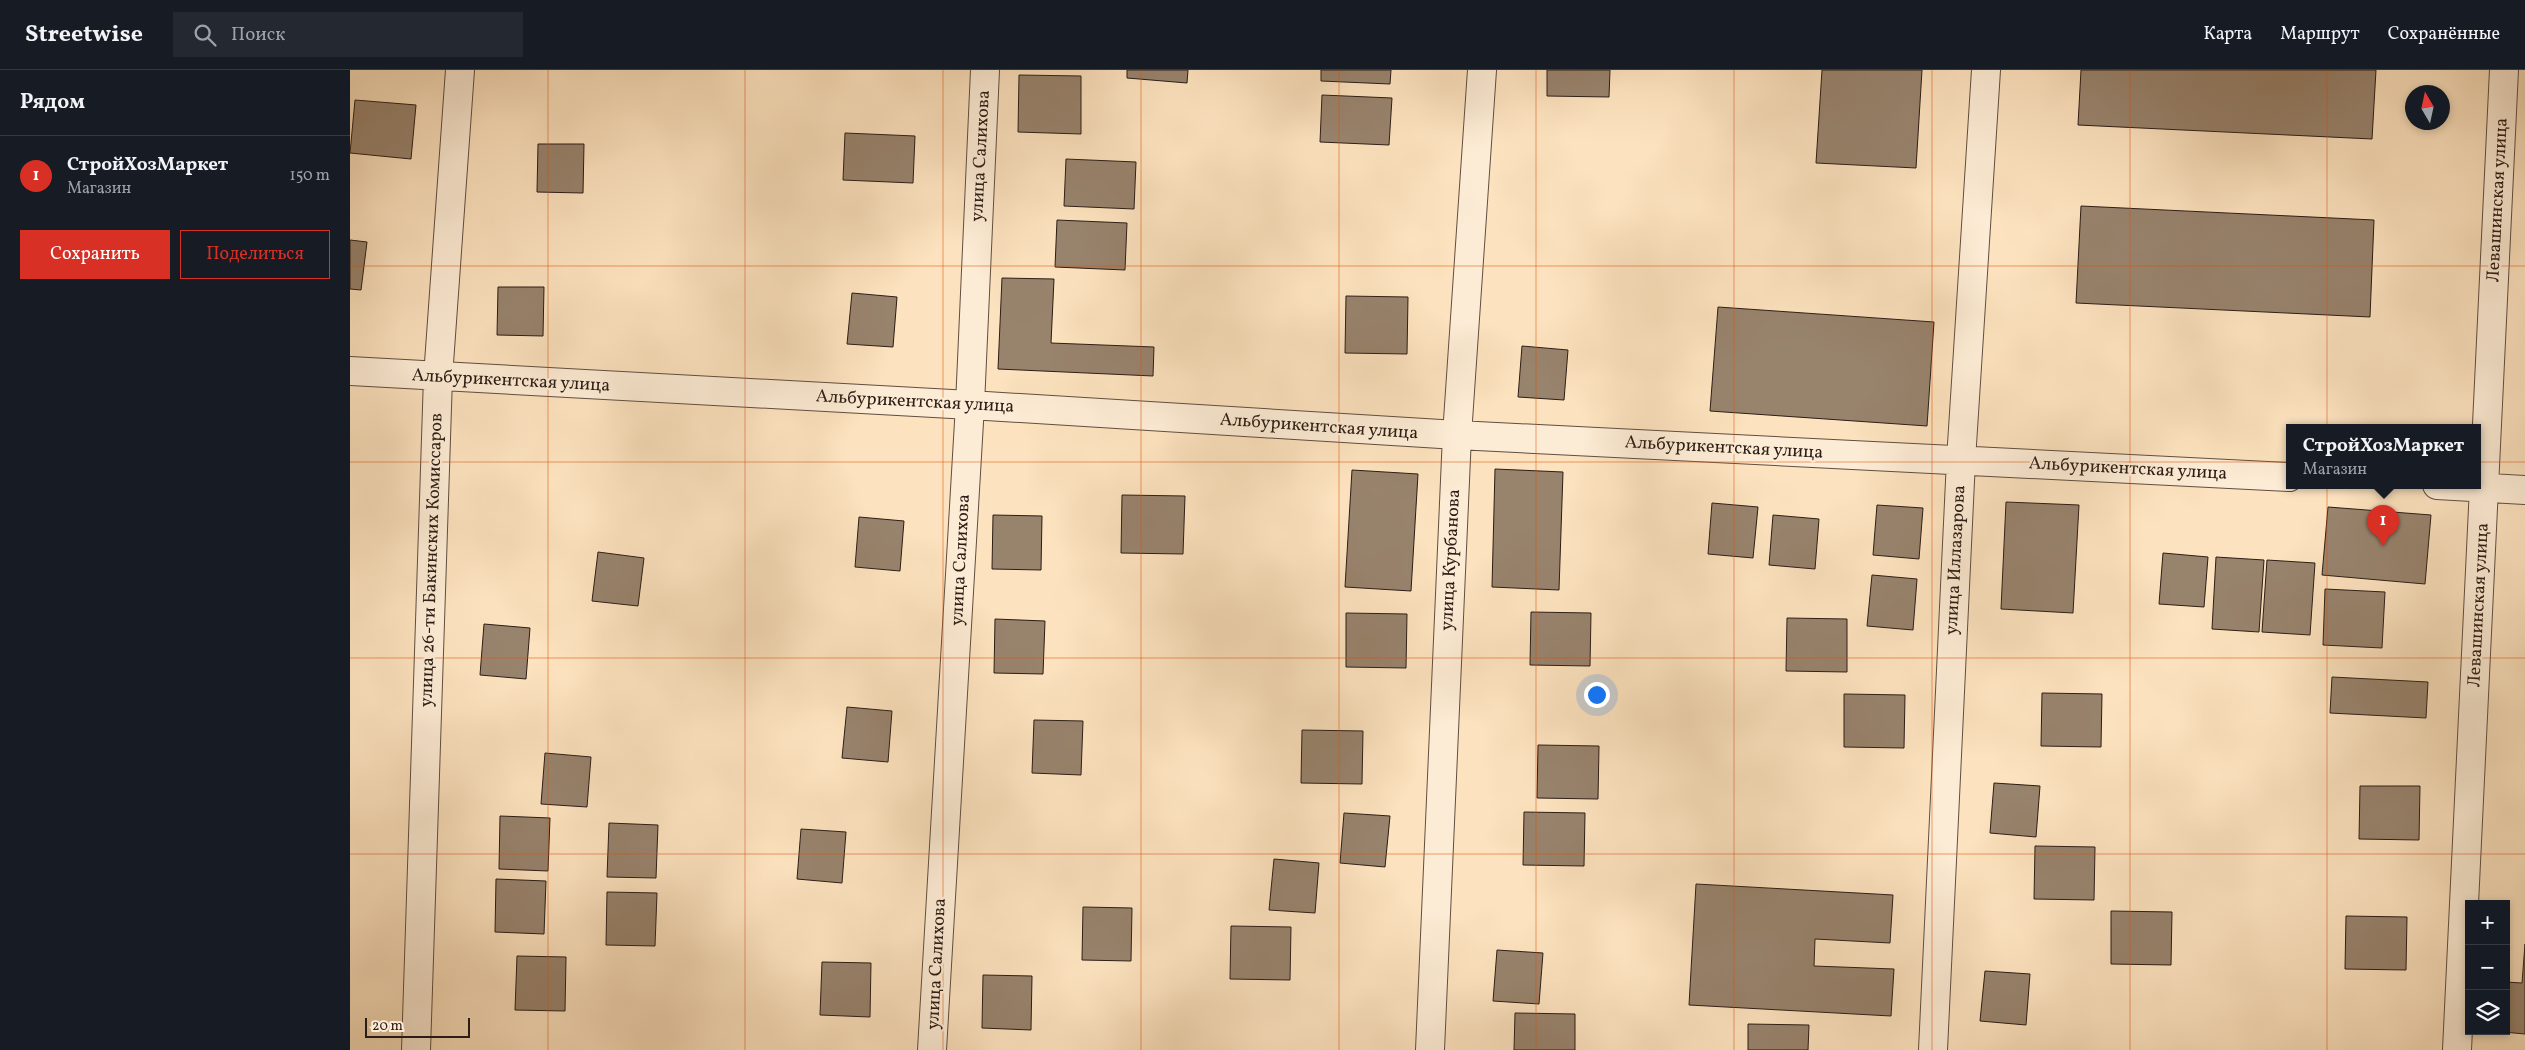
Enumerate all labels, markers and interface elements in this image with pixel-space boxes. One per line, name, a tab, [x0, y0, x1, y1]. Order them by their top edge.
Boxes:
search box	[173, 12, 523, 57]
text: Streetwise	[25, 18, 143, 52]
icon: search	[191, 21, 219, 49]
text: Поиск	[231, 22, 285, 48]
text: Карта	[2203, 22, 2252, 47]
text: Маршрут	[2280, 22, 2360, 47]
text: Сохранённые	[2388, 22, 2500, 47]
north arrow	[2405, 85, 2450, 130]
text: Рядом	[20, 88, 85, 117]
street label: улица Салихова	[965, 89, 997, 223]
street label: Левашинская улица	[2481, 117, 2515, 283]
text: СтройХозМаркет	[67, 152, 228, 178]
text: 1	[33, 165, 39, 187]
text: 150 m	[289, 165, 330, 187]
text: Магазин	[67, 178, 131, 200]
button: Сохранить	[20, 230, 170, 279]
button: Поделиться	[180, 230, 330, 279]
street label: Альбурикентская улица	[411, 363, 611, 399]
street label: Альбурикентская улица	[815, 384, 1015, 420]
street label: Альбурикентская улица	[1219, 408, 1419, 446]
street label: улица 26-ти Бакинских Комиссаров	[414, 412, 450, 708]
popup	[2286, 424, 2481, 489]
street label: Альбурикентская улица	[1624, 430, 1824, 466]
text: СтройХозМаркет	[2303, 433, 2464, 459]
street label: Альбурикентская улица	[2028, 451, 2228, 487]
text: Магазин	[2303, 459, 2367, 481]
street label: улица Иллазарова	[1940, 484, 1972, 636]
street label: улица Курбанова	[1435, 488, 1467, 631]
street label: улица Салихова	[945, 493, 977, 627]
pin: 1	[2367, 505, 2399, 546]
street label: Левашинская улица	[2462, 522, 2496, 688]
your location	[1584, 682, 1610, 708]
street label: улица Салихова	[921, 897, 953, 1031]
map controls	[2465, 900, 2510, 1035]
button: +	[2465, 900, 2510, 945]
button: −	[2465, 945, 2510, 990]
button: layers	[2465, 990, 2510, 1035]
scale bar	[365, 1015, 470, 1038]
text: 20 m	[372, 1017, 403, 1036]

